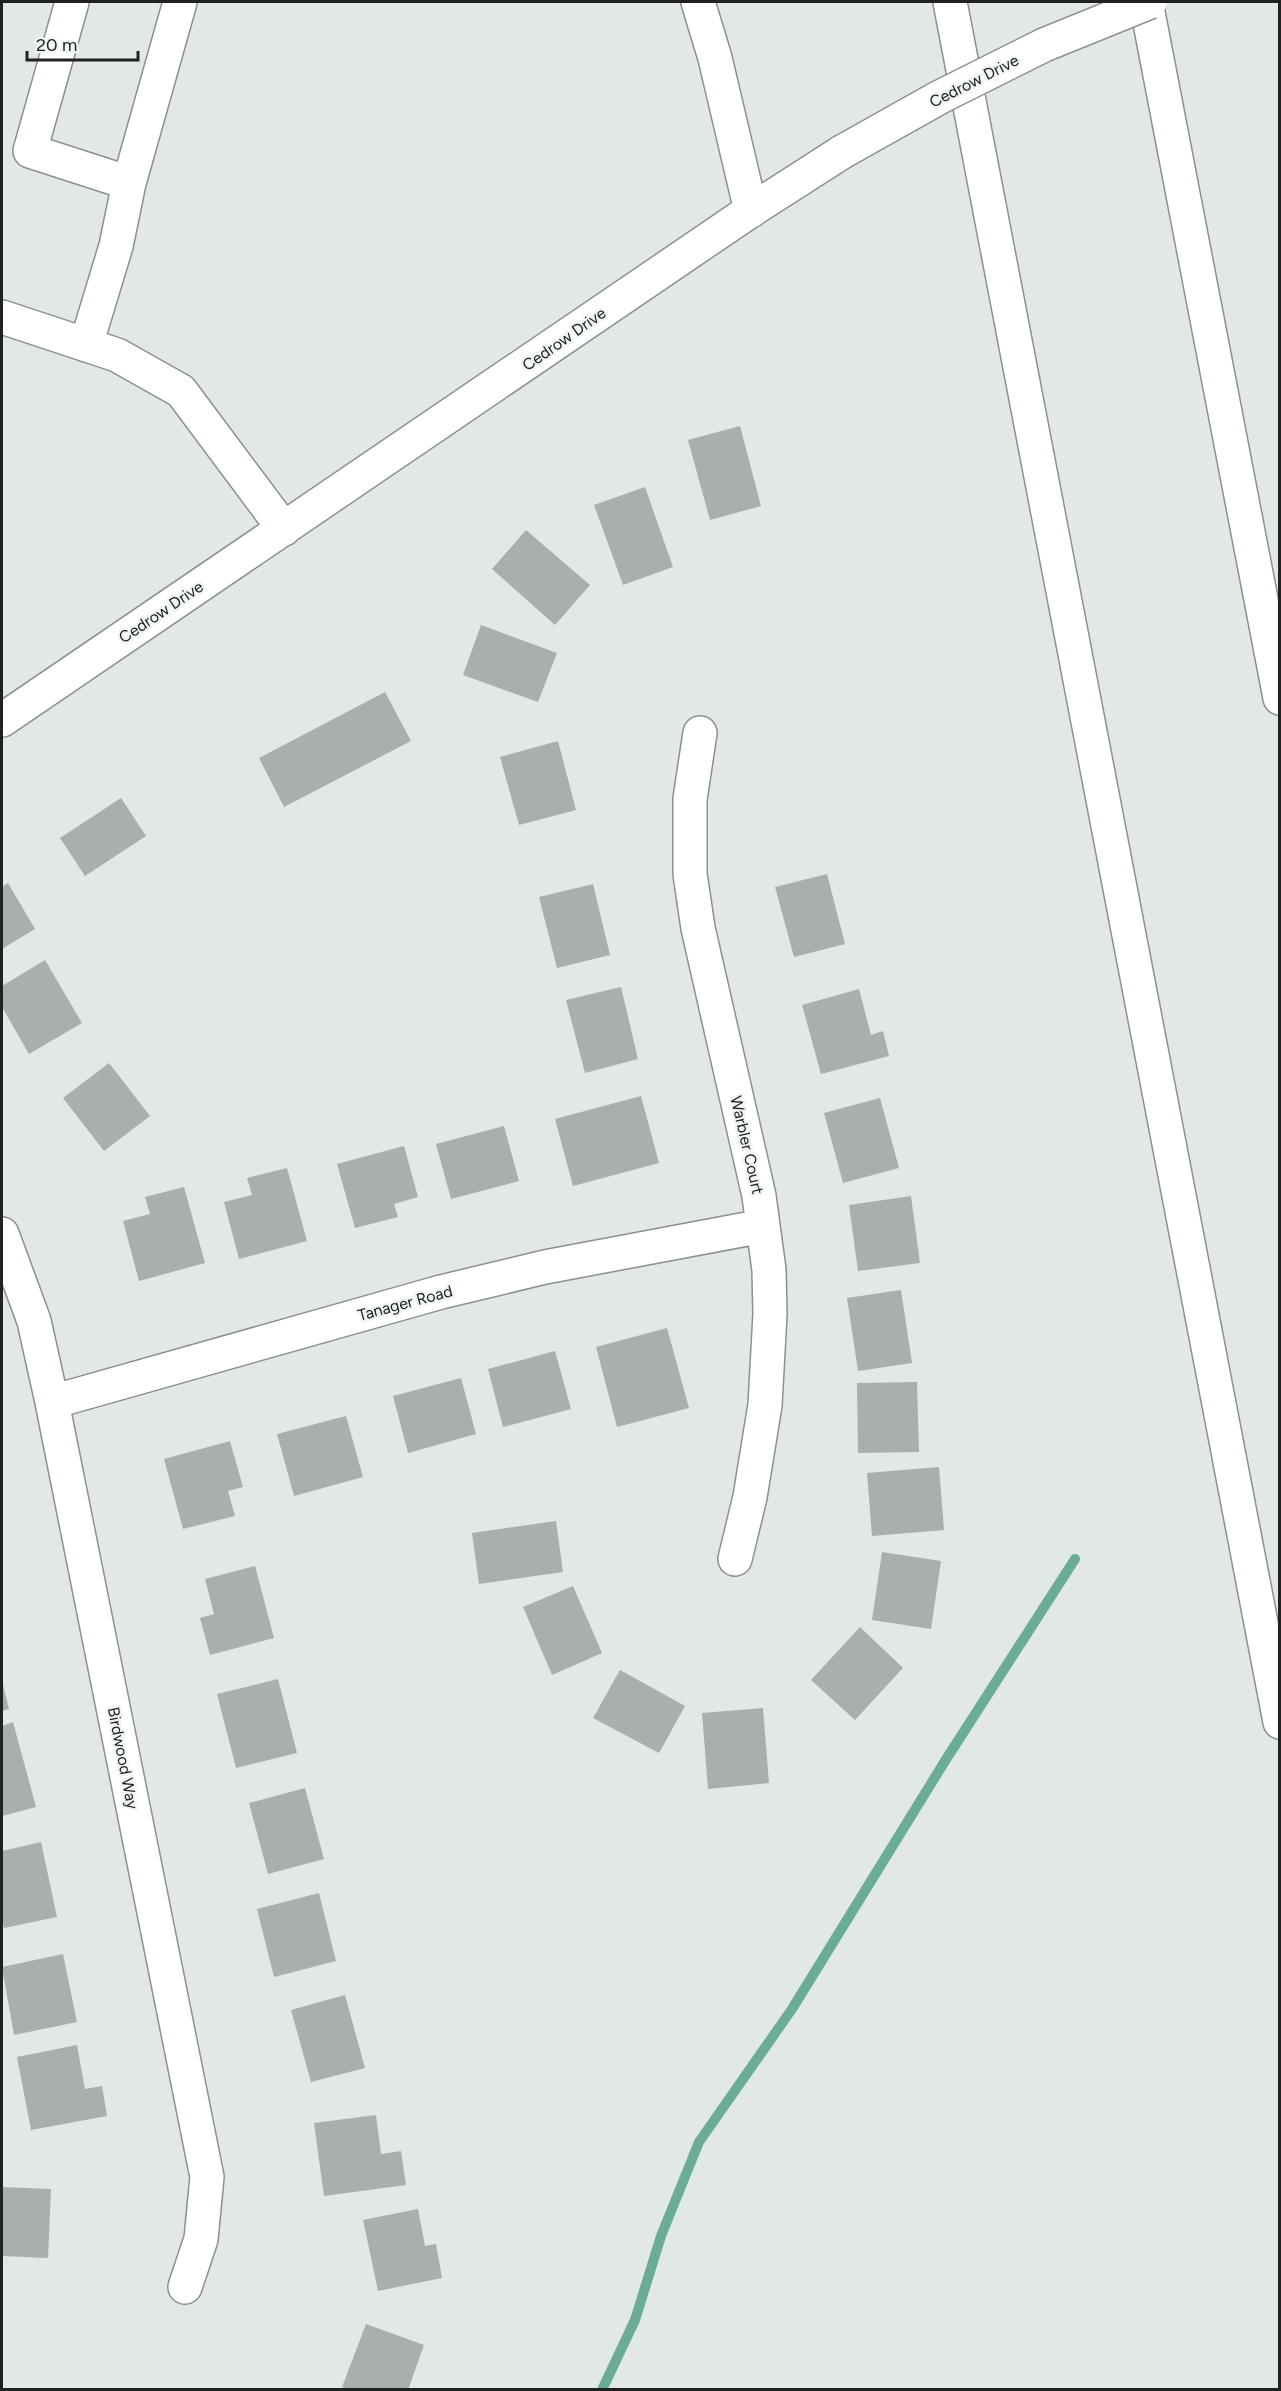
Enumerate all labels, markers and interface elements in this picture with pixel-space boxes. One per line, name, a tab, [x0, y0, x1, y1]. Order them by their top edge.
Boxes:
scale bar	[27, 24, 138, 62]
text: 20 m	[36, 34, 77, 56]
street label: Cedrow Drive	[926, 50, 1022, 112]
street label: Cedrow Drive	[519, 303, 610, 375]
street label: Cedrow Drive	[115, 577, 207, 647]
street label: Warbler Court	[726, 1094, 768, 1196]
street label: Tanager Road	[355, 1281, 455, 1325]
street label: Birdwood Way	[104, 1705, 142, 1811]

